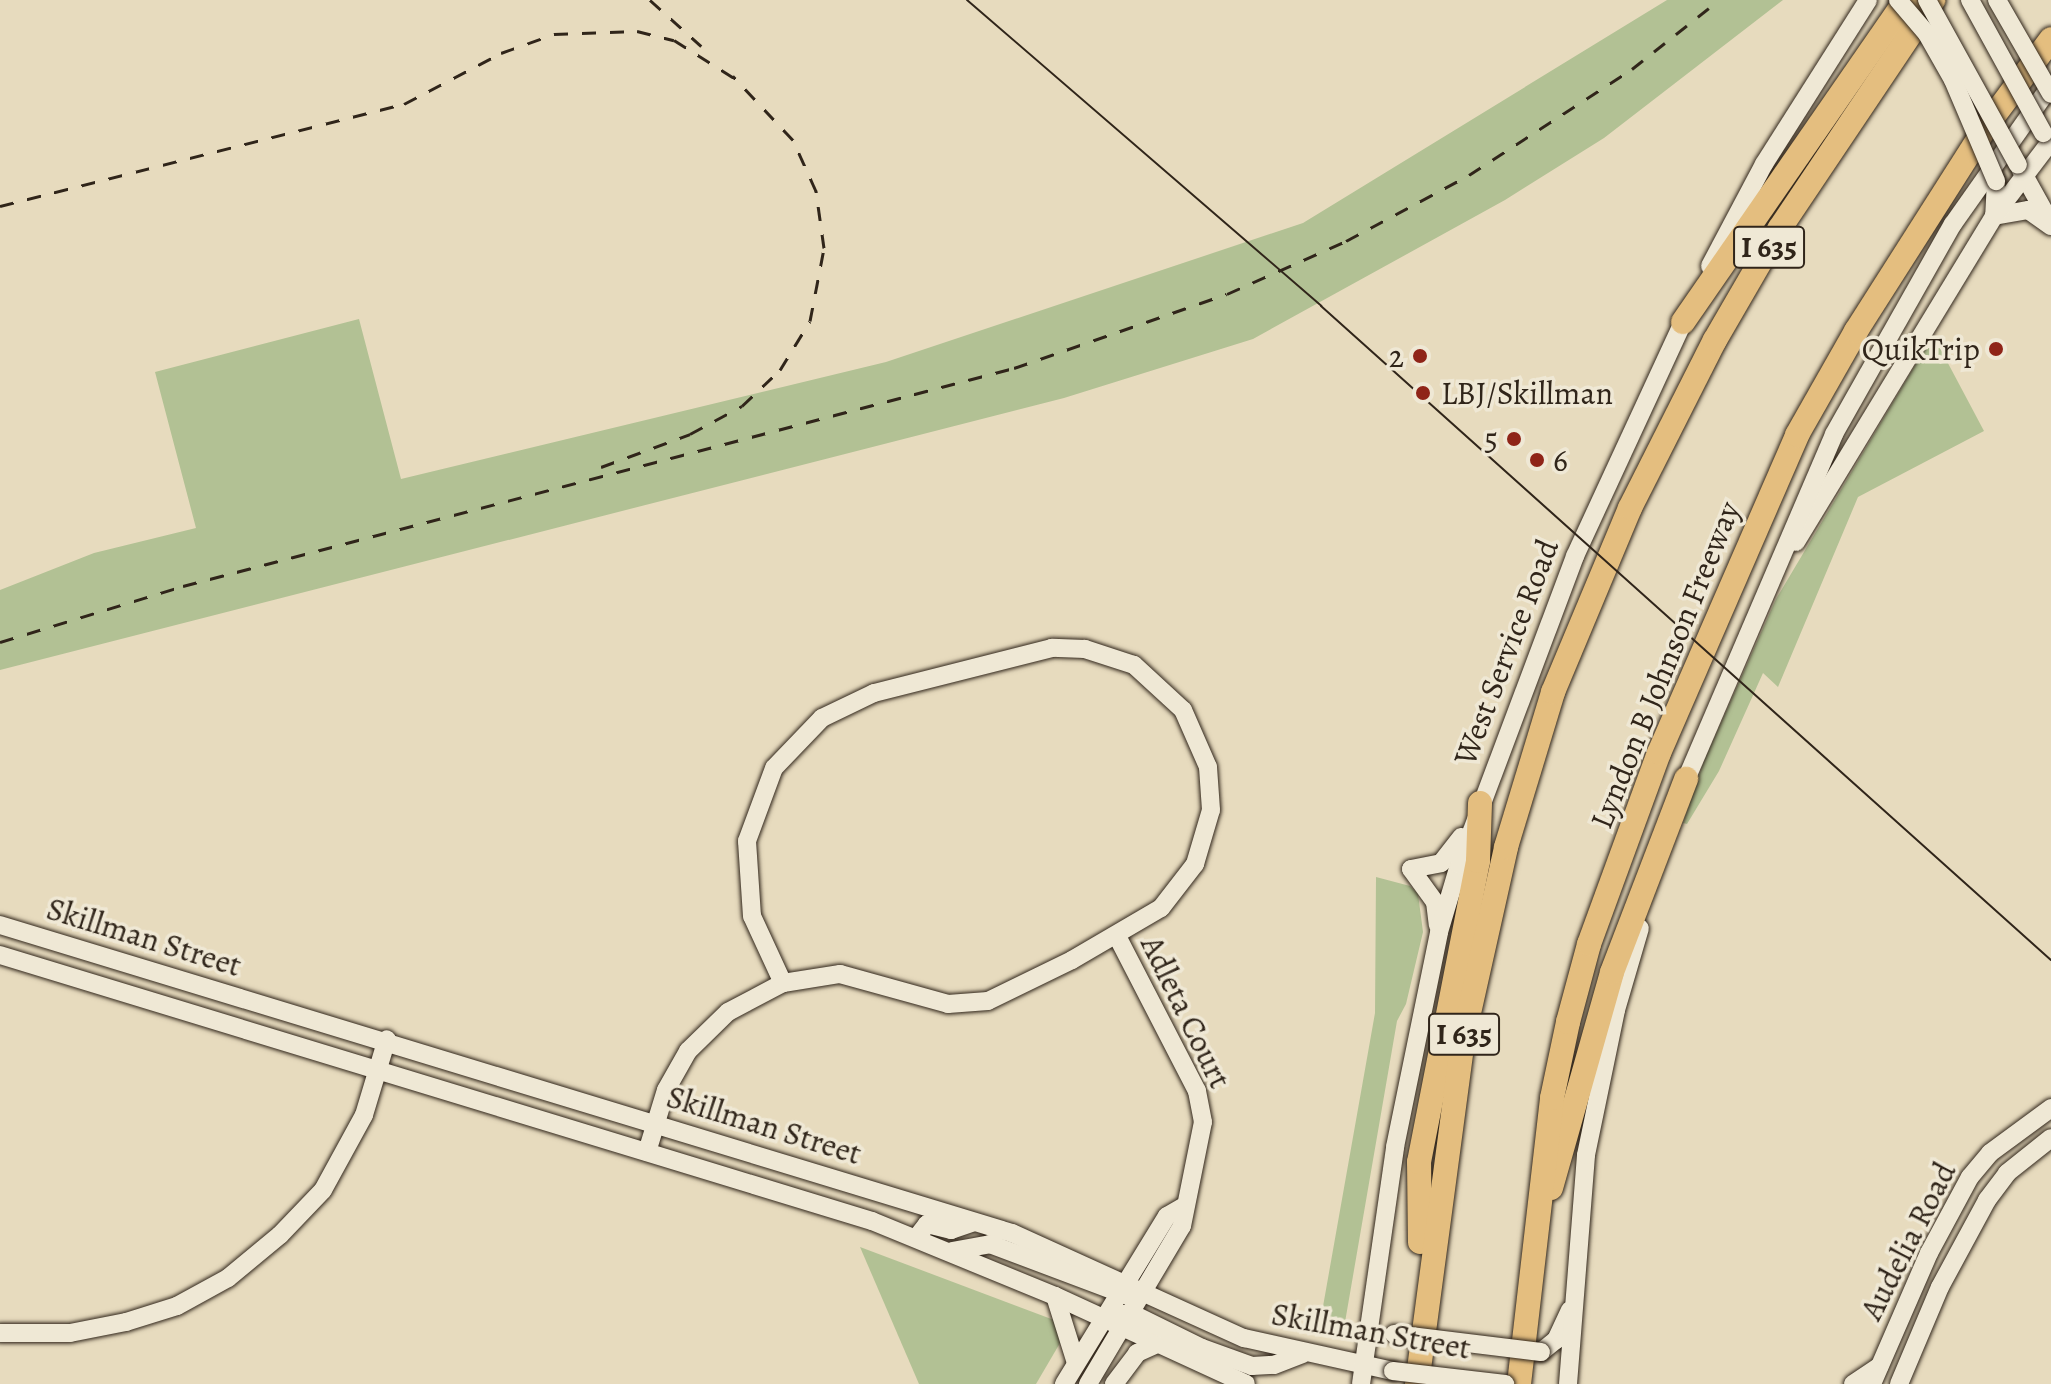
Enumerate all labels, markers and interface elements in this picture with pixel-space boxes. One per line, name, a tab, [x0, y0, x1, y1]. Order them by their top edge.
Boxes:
road number: I 635	[1733, 221, 1805, 273]
place label: QuikTrip	[1862, 330, 1980, 368]
place label: 2	[1389, 337, 1404, 375]
marker: QuikTrip	[1987, 340, 2005, 358]
marker: 2	[1411, 347, 1429, 365]
place label: LBJ/Skillman	[1441, 374, 1613, 412]
marker: LBJ/Skillman	[1412, 382, 1434, 404]
place label: 5	[1484, 420, 1498, 458]
marker: 5	[1505, 430, 1523, 448]
place label: 6	[1553, 441, 1568, 479]
marker: 6	[1528, 451, 1546, 469]
street label: Lyndon B Johnson Freeway	[1582, 496, 1748, 834]
street label: West Service Road	[1445, 534, 1567, 770]
street label: Skillman Street	[42, 889, 246, 985]
street label: Adleta Court	[1133, 930, 1239, 1094]
road number: I 635	[1428, 1008, 1500, 1060]
street label: Skillman Street	[662, 1077, 866, 1173]
street label: Audelia Road	[1852, 1156, 1964, 1326]
street label: Skillman Street	[1269, 1295, 1473, 1367]

